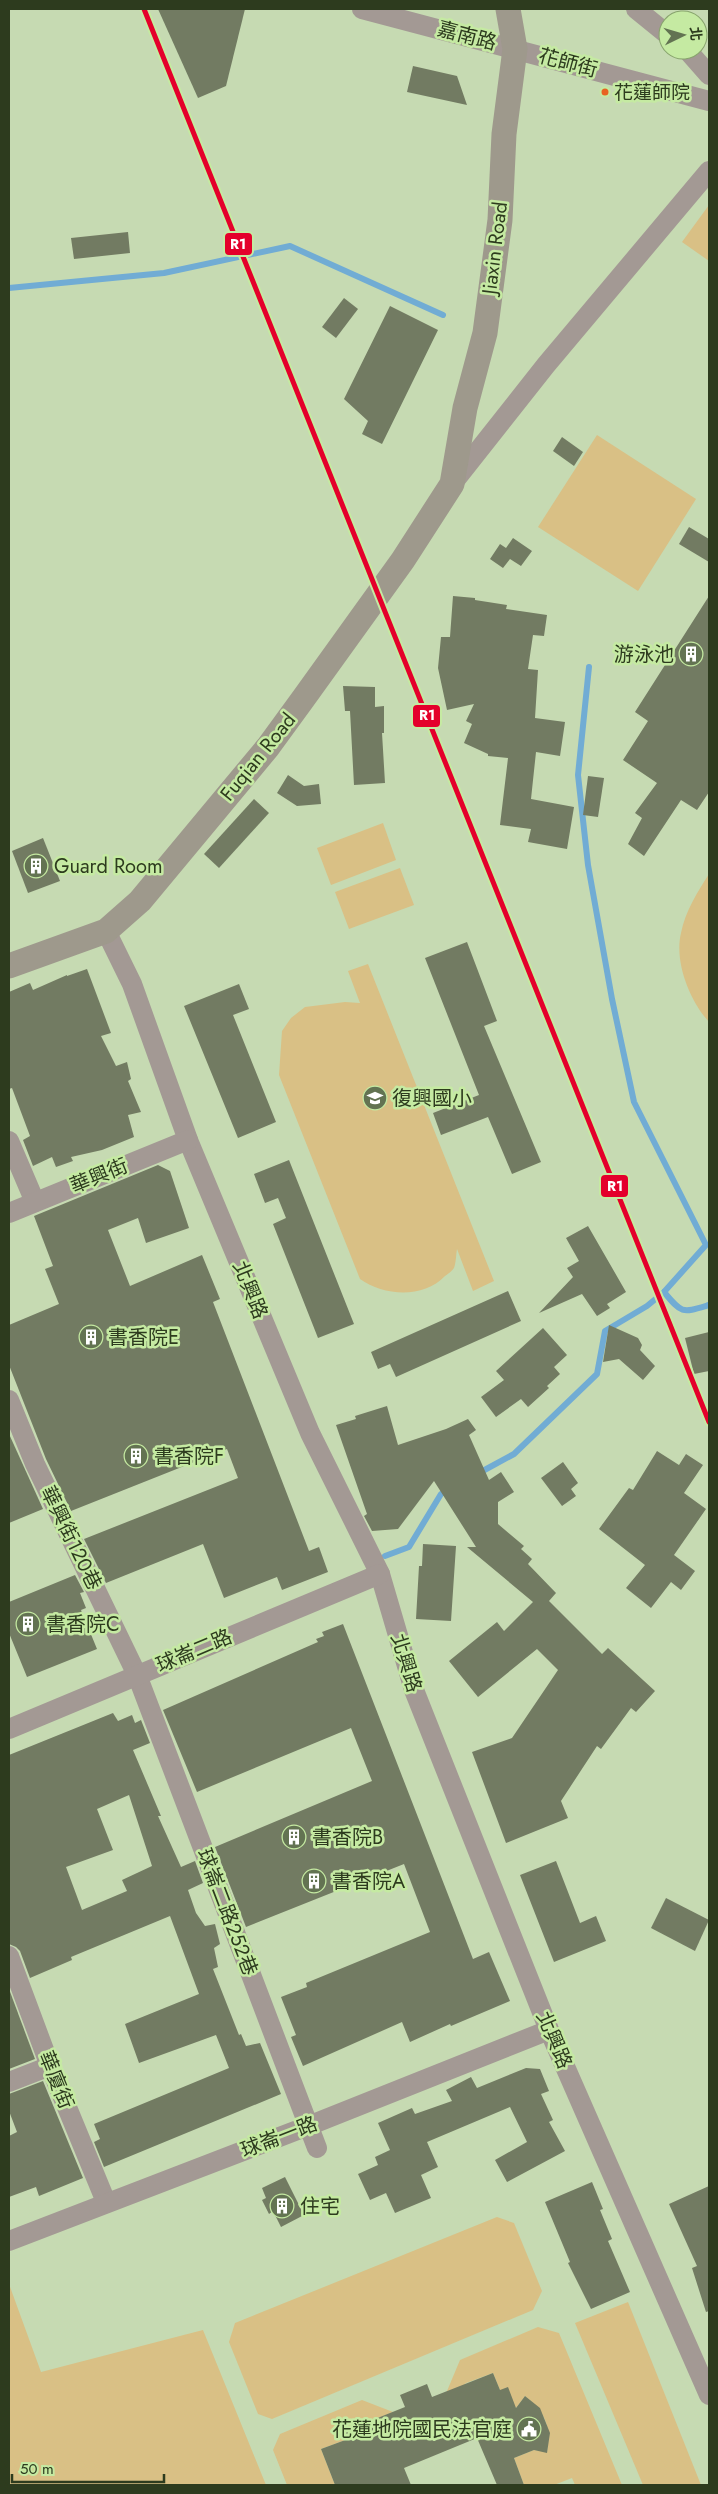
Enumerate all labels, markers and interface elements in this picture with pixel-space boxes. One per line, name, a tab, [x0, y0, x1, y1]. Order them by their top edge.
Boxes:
north arrow	[658, 10, 708, 60]
street label: 嘉南路	[434, 14, 500, 58]
text: 北	[685, 26, 707, 42]
street label: 花師街	[535, 41, 601, 85]
place label: 花蓮師院	[614, 79, 690, 106]
marker: 花蓮師院	[600, 87, 610, 97]
street label: Jiaxin Road	[475, 200, 515, 299]
line badge: R1	[224, 232, 253, 256]
text: R1	[230, 234, 246, 254]
place label: 游泳池	[614, 640, 674, 669]
building icon: 游泳池	[678, 641, 704, 667]
line badge: R1	[412, 704, 441, 728]
text: R1	[419, 705, 435, 725]
street label: Fuqian Road	[213, 707, 303, 807]
place label: Guard Room	[54, 852, 163, 881]
building icon: Guard Room	[23, 853, 49, 879]
place label: 復興國小	[392, 1084, 472, 1113]
school or university icon: 復興國小	[362, 1085, 388, 1111]
street label: 華興街	[66, 1151, 132, 1201]
line badge: R1	[600, 1174, 629, 1198]
text: R1	[607, 1176, 623, 1196]
street label: 北興路	[225, 1257, 275, 1323]
place label: 書香院E	[108, 1323, 179, 1352]
building icon: 書香院E	[78, 1324, 104, 1350]
place label: 書香院F	[154, 1442, 224, 1471]
building icon: 書香院F	[123, 1443, 149, 1469]
street label: 華興街120巷	[33, 1481, 109, 1595]
place label: 書香院C	[46, 1610, 120, 1639]
building icon: 書香院C	[15, 1611, 41, 1637]
street label: 球崙二路	[152, 1622, 236, 1680]
street label: 北興路	[383, 1630, 429, 1696]
place label: 書香院B	[312, 1823, 383, 1852]
building icon: 書香院B	[281, 1824, 307, 1850]
street label: 球崙二路252巷	[189, 1844, 265, 1980]
place label: 書香院A	[332, 1867, 406, 1896]
building icon: 書香院A	[301, 1868, 327, 1894]
street label: 北興路	[529, 2007, 579, 2073]
street label: 華廈街	[31, 2047, 81, 2113]
street label: 球崙一路	[236, 2109, 322, 2165]
place label: 住宅	[300, 2192, 340, 2221]
building icon: 住宅	[269, 2193, 295, 2219]
place label: 花蓮地院國民法官庭	[332, 2415, 512, 2444]
public building icon: 花蓮地院國民法官庭	[516, 2416, 542, 2442]
scale bar	[12, 2452, 165, 2484]
text: 50 m	[20, 2458, 54, 2480]

